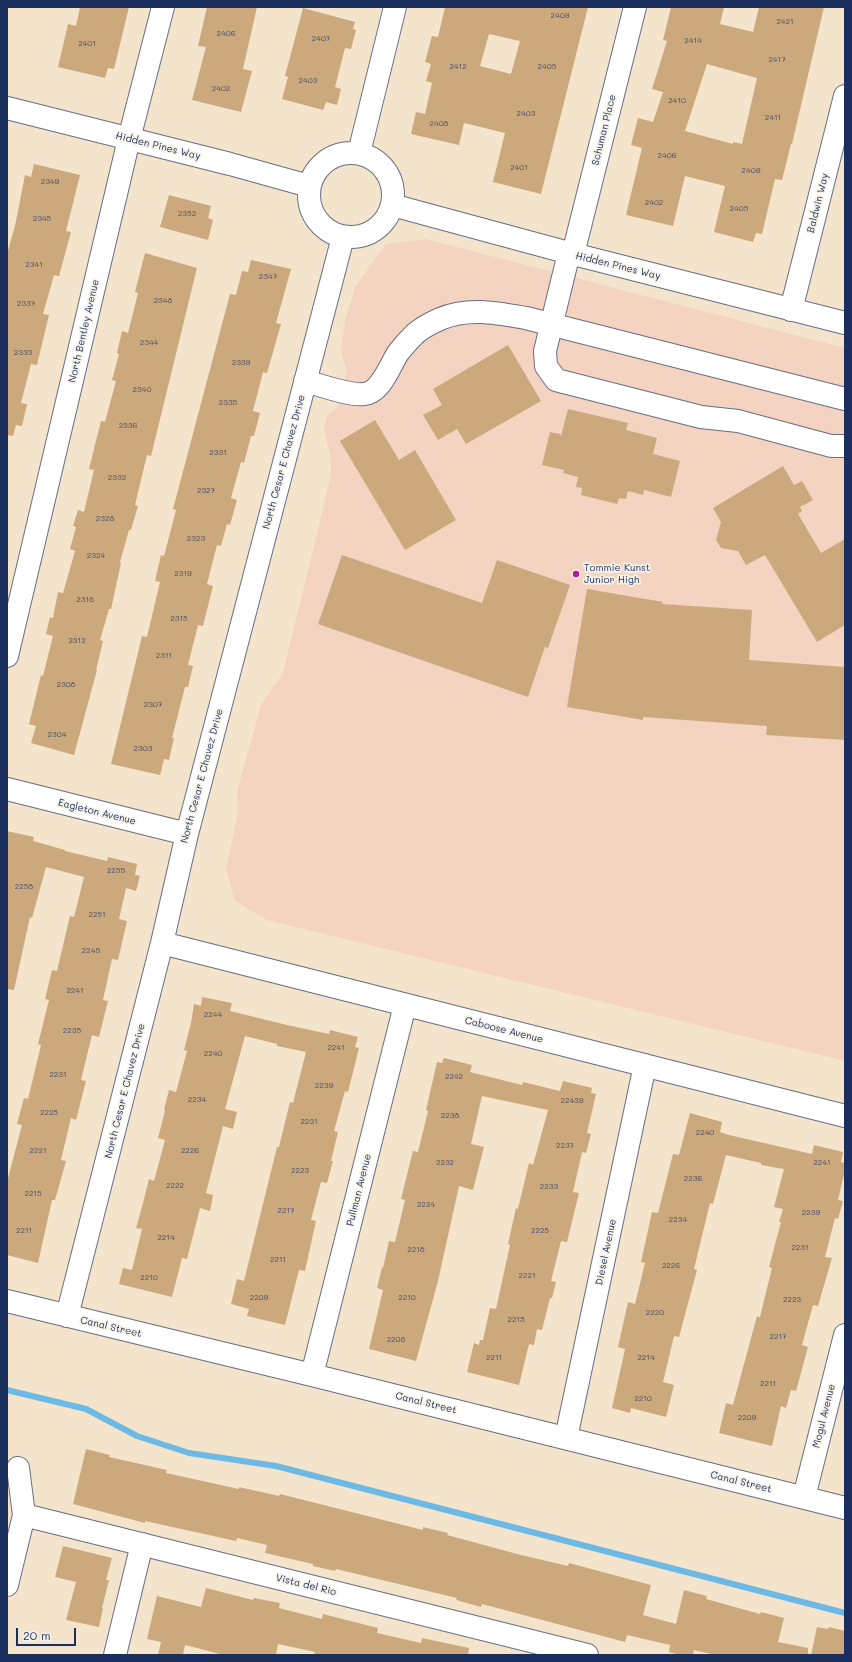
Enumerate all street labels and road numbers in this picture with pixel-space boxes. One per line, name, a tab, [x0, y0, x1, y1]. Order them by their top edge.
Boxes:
street label: Schuman Place	[589, 93, 619, 167]
street label: Hidden Pines Way	[114, 130, 202, 162]
street label: Baldwin Way	[805, 172, 831, 234]
street label: Hidden Pines Way	[574, 250, 662, 282]
street label: North Bentley Avenue	[66, 278, 102, 384]
street label: North Cesar E Chavez Drive	[260, 393, 308, 531]
street label: North Cesar E Chavez Drive	[178, 707, 226, 845]
street label: Eagleton Avenue	[57, 796, 137, 828]
street label: Caboose Avenue	[464, 1014, 544, 1046]
street label: North Cesar E Chavez Drive	[102, 1022, 148, 1160]
street label: Pullman Avenue	[344, 1153, 374, 1227]
street label: Diesel Avenue	[593, 1218, 619, 1286]
street label: Canal Street	[79, 1314, 143, 1340]
street label: Mogul Avenue	[810, 1383, 838, 1449]
street label: Canal Street	[394, 1390, 458, 1416]
street label: Canal Street	[709, 1469, 773, 1495]
street label: Vista del Rio	[275, 1572, 337, 1598]

